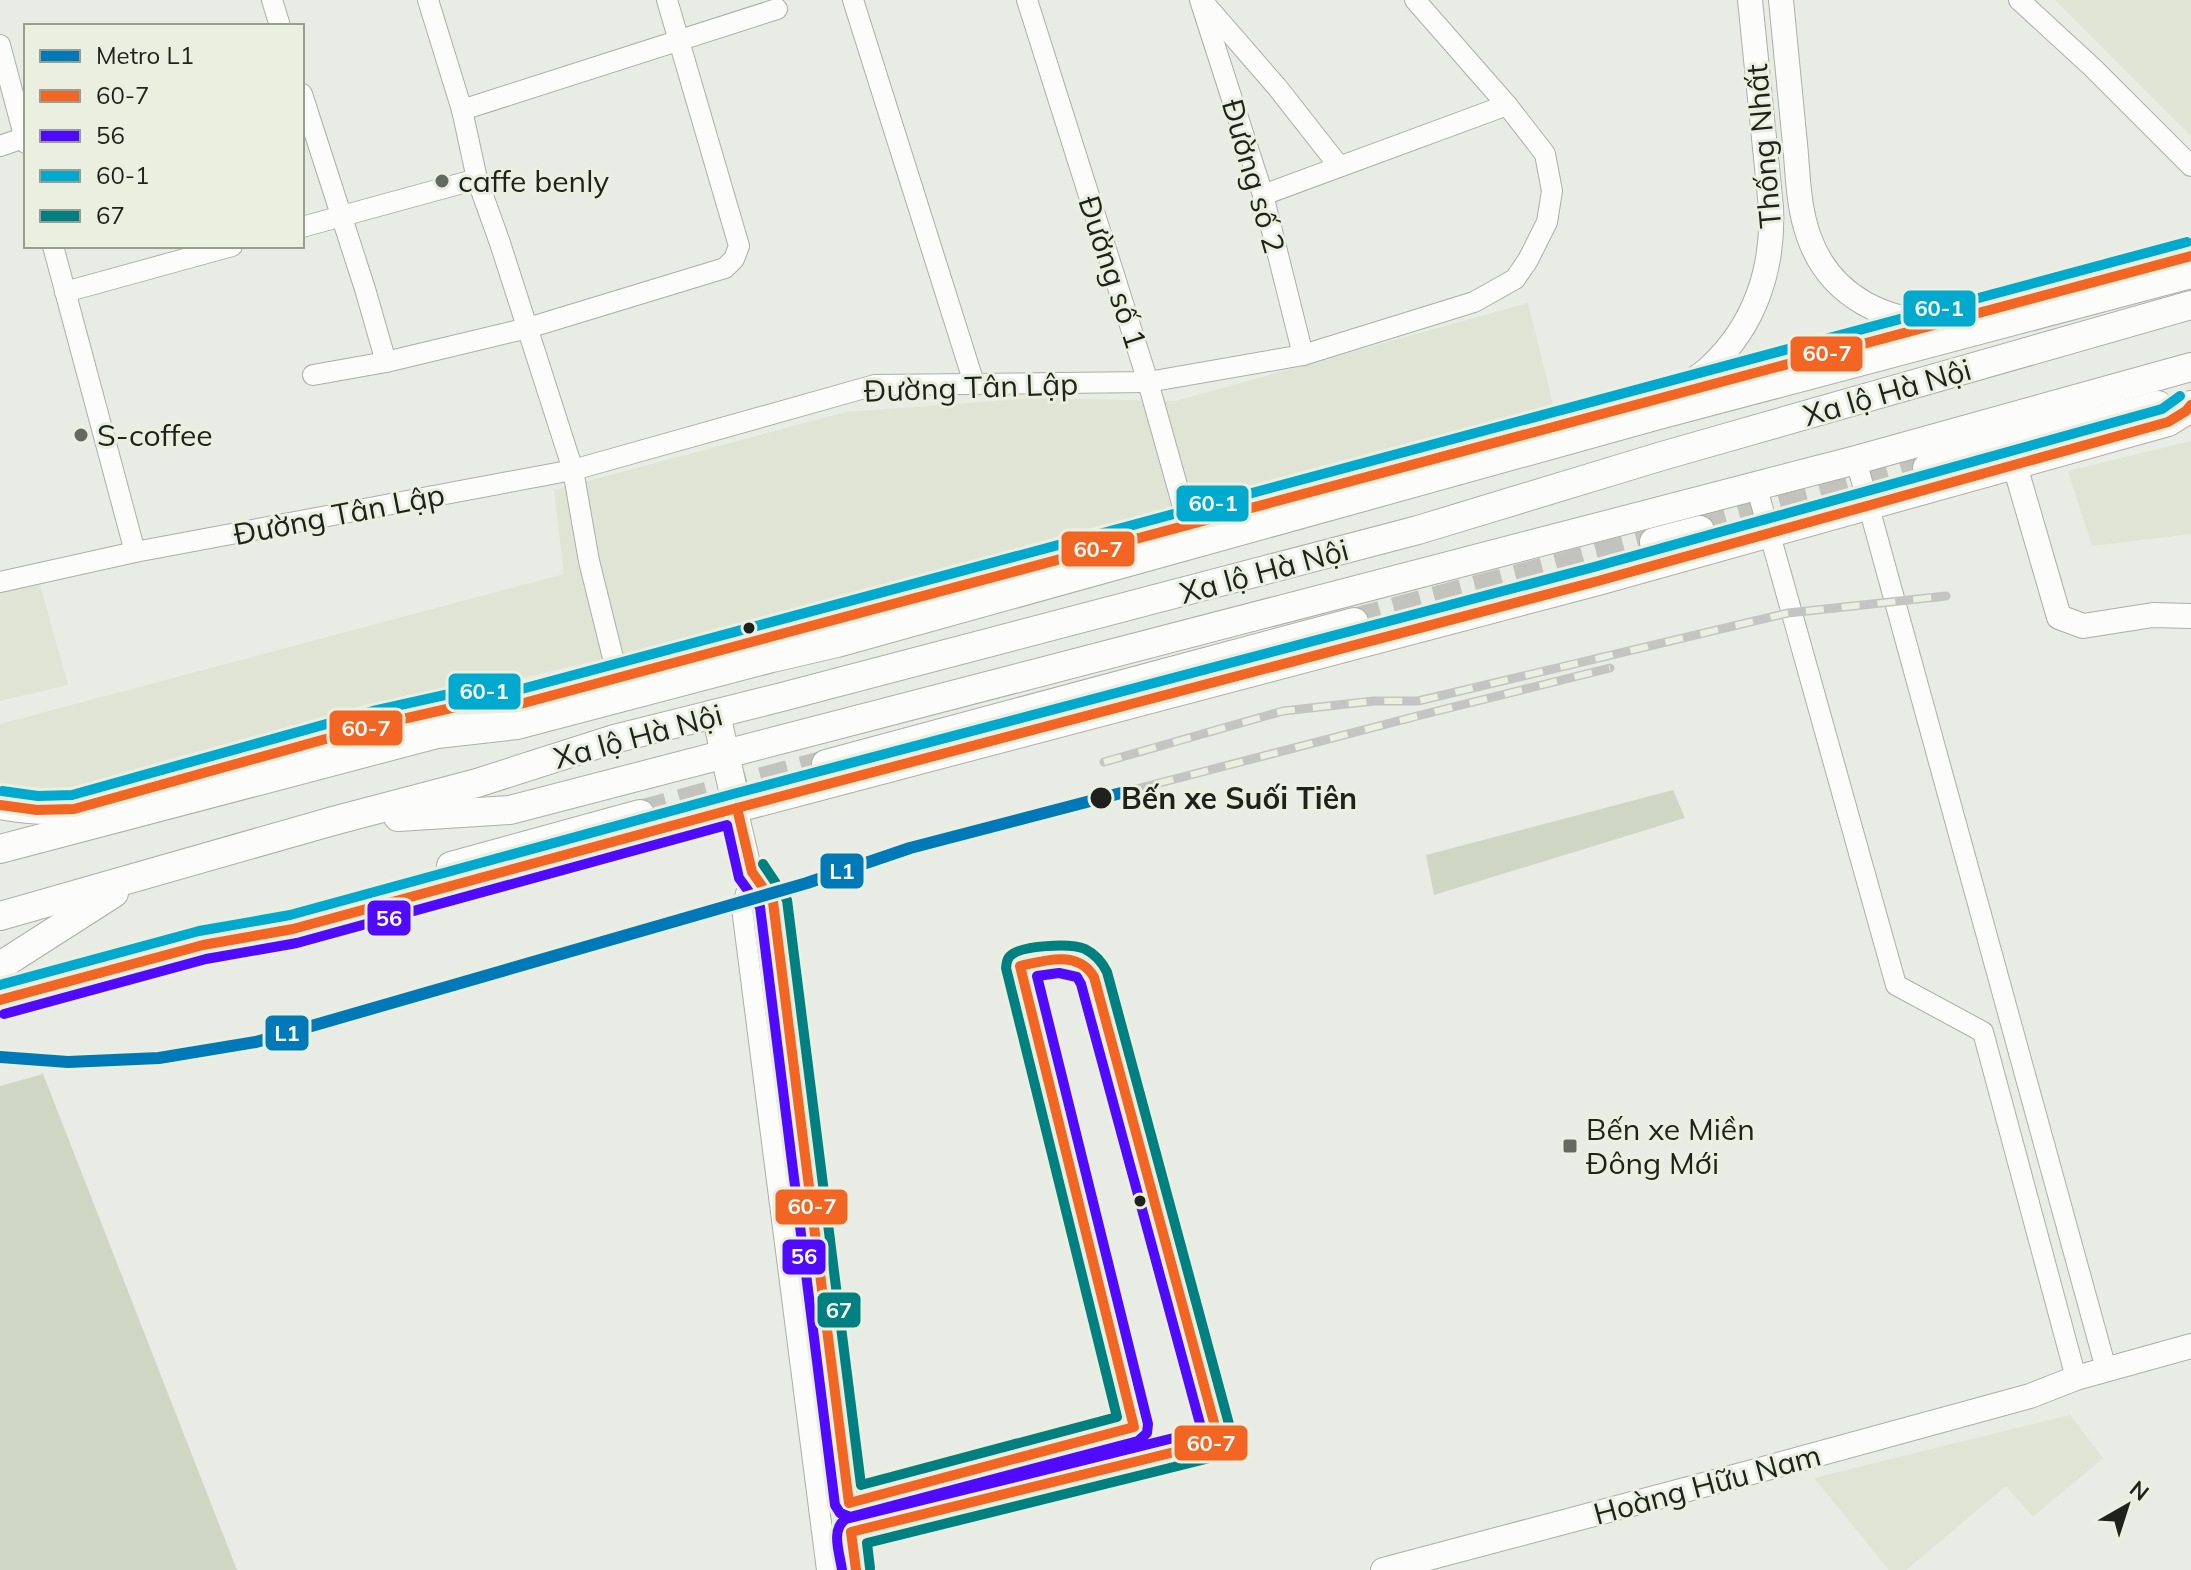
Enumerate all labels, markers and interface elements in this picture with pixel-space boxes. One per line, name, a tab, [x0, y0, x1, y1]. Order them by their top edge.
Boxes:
legend	[24, 24, 304, 248]
text: Metro L1	[96, 40, 194, 70]
street label: Thống Nhất	[1737, 62, 1789, 230]
text: 60-7	[96, 80, 149, 110]
street label: Đường số 2	[1214, 95, 1294, 257]
text: 56	[96, 120, 125, 150]
text: 60-1	[96, 160, 149, 190]
place label: caffe benly	[458, 162, 609, 200]
marker: caffe benly	[433, 172, 451, 190]
street label: Đường số 1	[1070, 191, 1156, 353]
text: 67	[96, 200, 125, 230]
line badge: 60-1	[1902, 289, 1977, 328]
text: 60-1	[1914, 294, 1964, 322]
line badge: 60-7	[1789, 335, 1864, 373]
text: 60-7	[1802, 339, 1852, 367]
street label: Xa lộ Hà Nội	[1799, 350, 1975, 434]
street label: Đường Tân Lập	[863, 364, 1079, 410]
place label: S-coffee	[97, 416, 213, 454]
marker: S-coffee	[72, 426, 90, 444]
street label: Đường Tân Lập	[230, 475, 448, 553]
line badge: 60-1	[1175, 484, 1250, 523]
text: 60-1	[1188, 489, 1238, 517]
line badge: 60-7	[1060, 530, 1136, 568]
street label: Xa lộ Hà Nội	[1176, 530, 1352, 612]
text: 60-7	[1073, 535, 1123, 563]
unlabelled marker	[741, 620, 757, 636]
line badge: 60-1	[447, 672, 522, 711]
text: 60-1	[459, 677, 509, 705]
street label: Xa lộ Hà Nội	[550, 695, 726, 777]
line badge: 60-7	[328, 709, 404, 747]
text: 60-7	[341, 714, 391, 742]
place label: Bến xe Suối Tiên	[1121, 779, 1357, 817]
marker: Bến xe Suối Tiên	[1088, 785, 1114, 811]
line badge: L1	[819, 852, 865, 890]
text: L1	[829, 857, 855, 885]
line badge: 56	[366, 899, 412, 937]
text: 56	[376, 904, 402, 932]
line badge: L1	[264, 1014, 310, 1052]
text: L1	[274, 1019, 300, 1047]
place label: Bến xe Miền Đông Mới	[1586, 1110, 1755, 1182]
marker: Bến xe Miền Đông Mới	[1561, 1137, 1579, 1155]
line badge: 60-7	[774, 1188, 849, 1226]
text: 60-7	[787, 1192, 837, 1220]
unlabelled marker	[1132, 1193, 1148, 1209]
line badge: 56	[781, 1238, 827, 1276]
text: 56	[791, 1242, 817, 1270]
line badge: 67	[816, 1291, 862, 1329]
text: 67	[826, 1296, 852, 1324]
line badge: 60-7	[1173, 1424, 1249, 1462]
text: 60-7	[1186, 1429, 1236, 1457]
street label: Hoàng Hữu Nam	[1589, 1435, 1825, 1533]
north arrow	[2087, 1466, 2167, 1546]
text: N	[2124, 1474, 2155, 1507]

